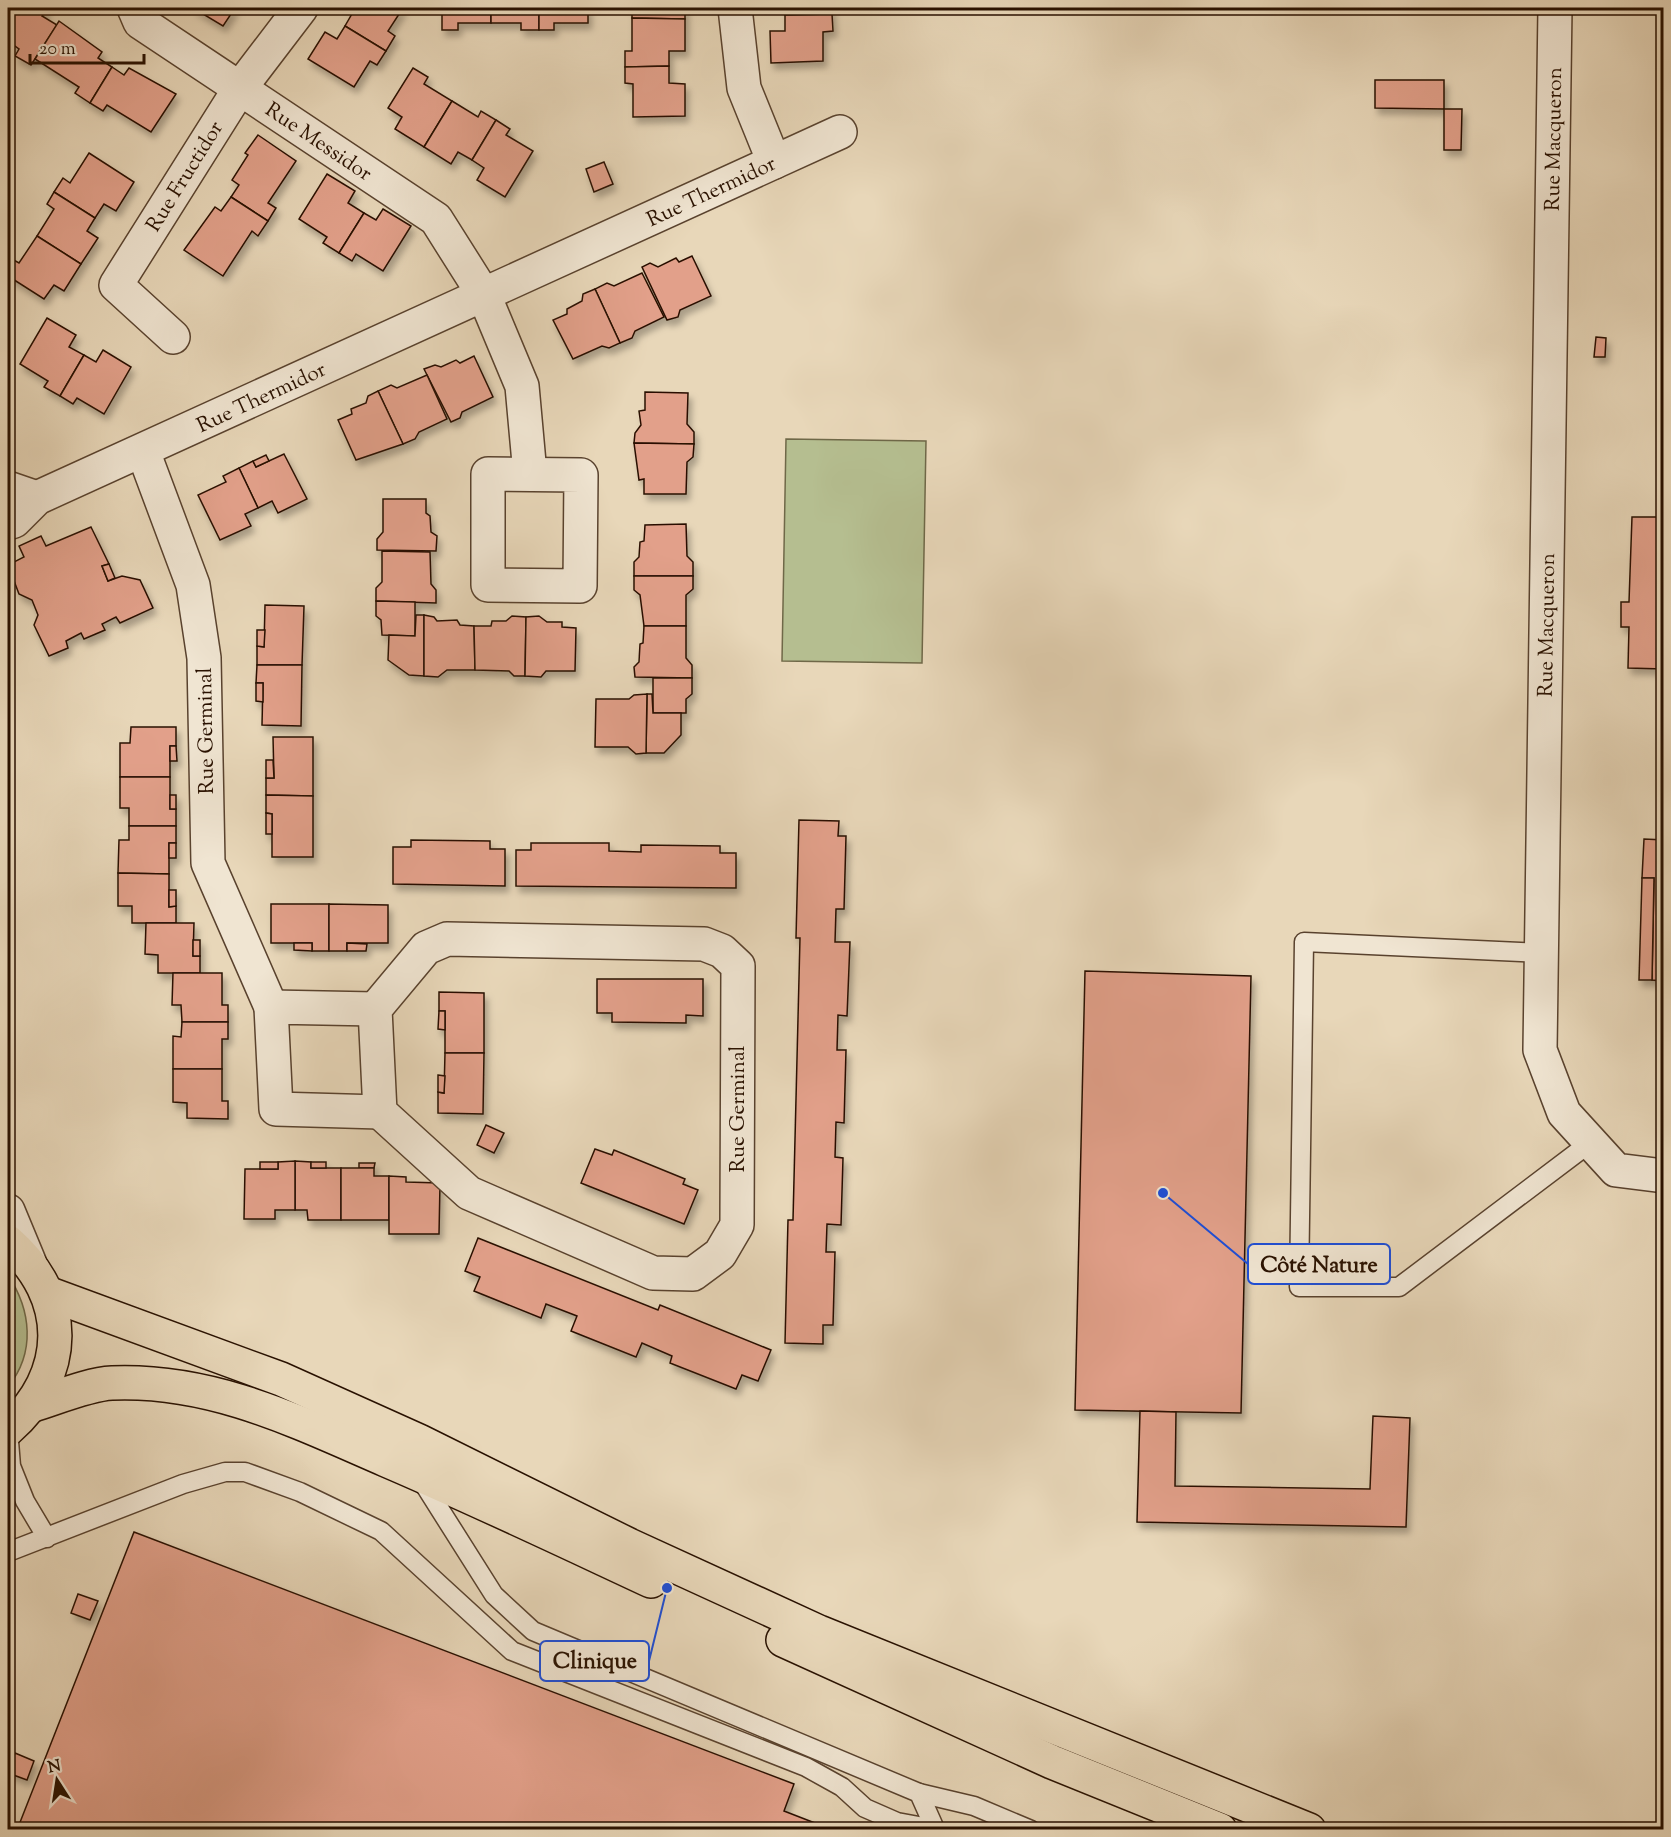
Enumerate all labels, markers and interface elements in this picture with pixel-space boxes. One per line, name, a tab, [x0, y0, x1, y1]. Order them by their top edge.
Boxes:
scale bar	[30, 27, 144, 65]
text: 20 m	[39, 37, 76, 63]
street label: Rue Macqueron	[1539, 67, 1571, 211]
street label: Rue Messidor	[259, 96, 377, 190]
street label: Rue Fructidor	[140, 116, 232, 238]
street label: Rue Thermidor	[642, 150, 782, 236]
street label: Rue Thermidor	[192, 356, 332, 442]
street label: Rue Macqueron	[1532, 553, 1564, 697]
street label: Rue Germinal	[191, 667, 223, 795]
street label: Rue Germinal	[724, 1045, 754, 1172]
callout: Côté Nature	[1248, 1244, 1390, 1284]
text: Côté Nature	[1260, 1251, 1378, 1283]
callout: Clinique	[540, 1641, 649, 1681]
text: Clinique	[553, 1647, 637, 1679]
north arrow	[27, 1750, 87, 1810]
text: N	[46, 1755, 63, 1780]

